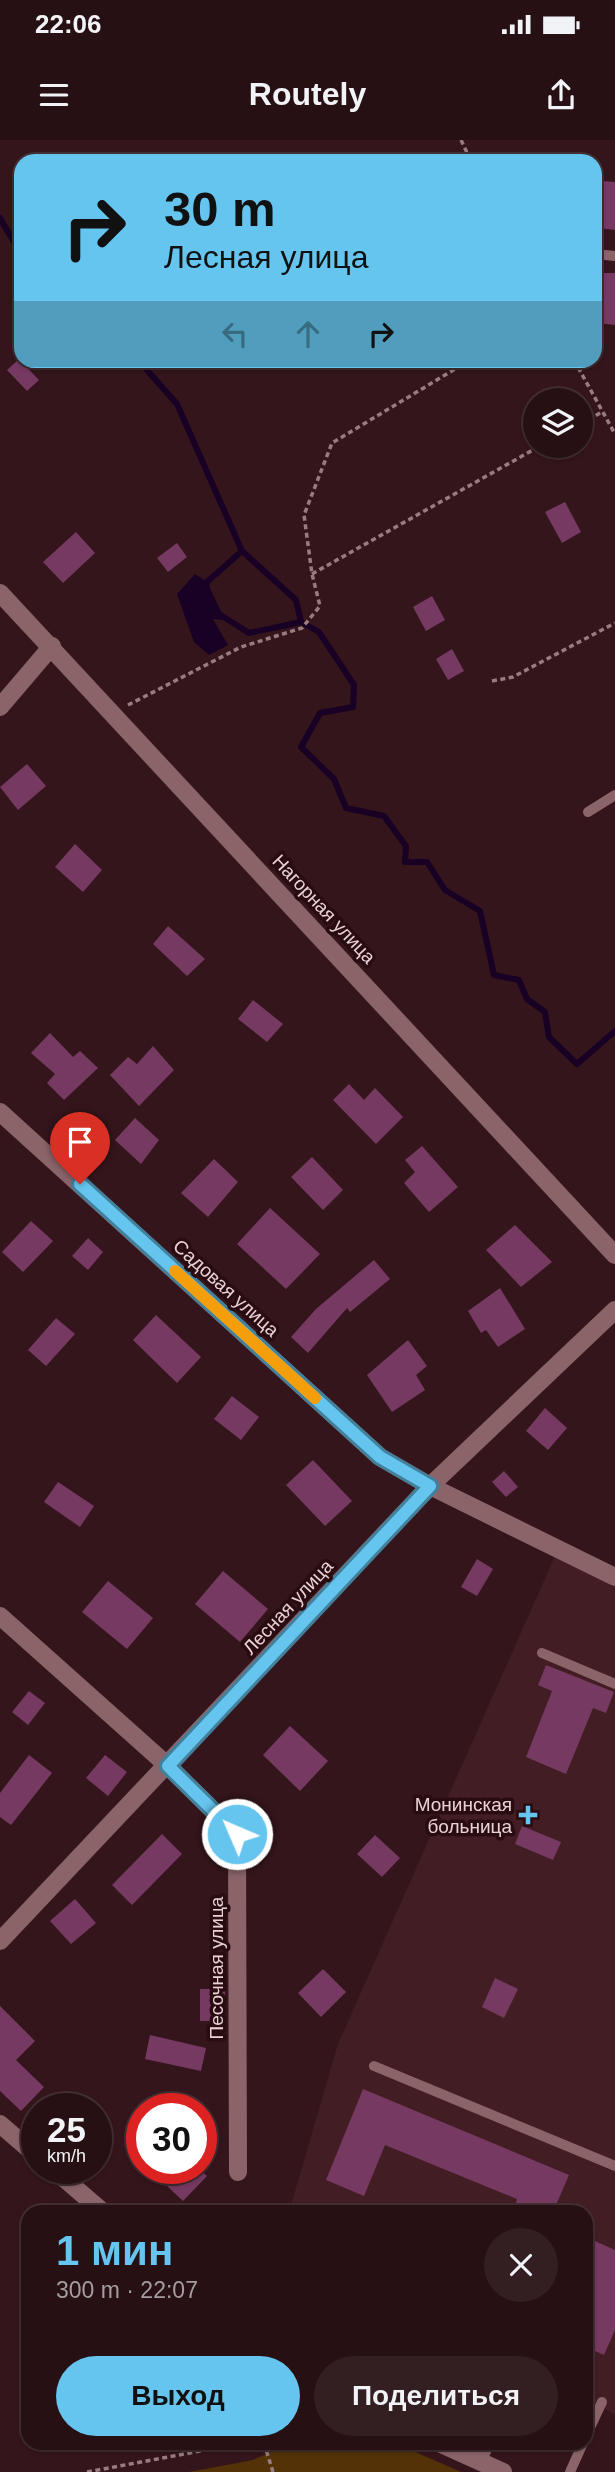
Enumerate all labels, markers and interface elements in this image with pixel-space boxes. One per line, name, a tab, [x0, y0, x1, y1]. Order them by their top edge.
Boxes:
text: 22:06	[35, 9, 102, 39]
icon: menu	[35, 76, 73, 114]
text: Routely	[249, 76, 366, 112]
icon: share	[542, 76, 580, 114]
icon: right	[49, 182, 140, 273]
text: 30 m	[164, 182, 276, 236]
text: Лесная улица	[164, 239, 368, 275]
icon: left	[216, 315, 254, 353]
icon: ahead	[289, 315, 327, 353]
icon: right	[362, 315, 400, 353]
map controls	[523, 388, 593, 458]
button: layers	[523, 388, 593, 458]
street label: Нагорная улица	[268, 850, 380, 968]
pin	[50, 1112, 110, 1184]
icon: arrive	[61, 1123, 99, 1161]
street label: Садовая улица	[169, 1235, 283, 1341]
street label: Лесная улица	[239, 1555, 337, 1659]
place label: Монинская больница	[415, 1794, 512, 1837]
position arrow	[200, 1797, 274, 1871]
marker: Монинская больница	[518, 1805, 538, 1825]
street label: Песочная улица	[206, 1896, 227, 2039]
speed limit sign: 30	[126, 2093, 217, 2184]
text: 25	[47, 2110, 86, 2149]
text: km/h	[47, 2146, 86, 2166]
text: 1 мин	[56, 2227, 173, 2274]
button: close	[484, 2228, 558, 2302]
text: 300 m · 22:07	[56, 2277, 198, 2303]
button: Выход	[56, 2356, 300, 2436]
button: Поделиться	[314, 2356, 558, 2436]

